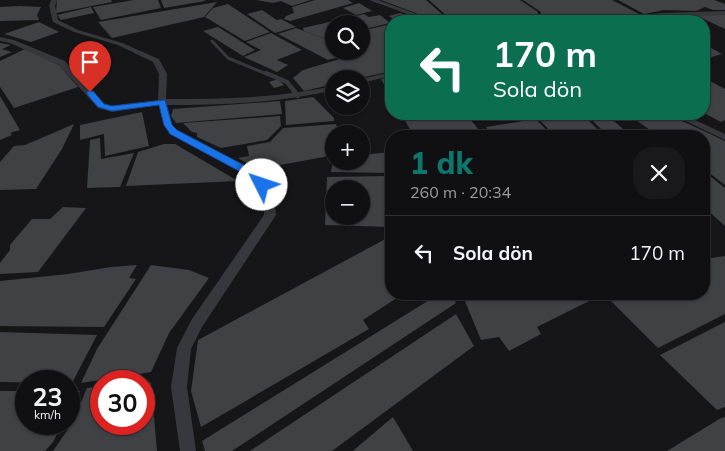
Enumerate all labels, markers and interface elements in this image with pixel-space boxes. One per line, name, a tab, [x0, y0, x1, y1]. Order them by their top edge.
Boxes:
map controls	[325, 15, 370, 225]
button: search	[325, 15, 370, 60]
text: 170 m	[493, 32, 597, 76]
icon: left	[410, 35, 475, 100]
pin	[69, 41, 111, 92]
icon: arrive	[76, 48, 104, 76]
button: layers	[325, 70, 370, 115]
text: Sola dön	[493, 75, 582, 103]
button: +	[325, 125, 370, 170]
text: 1 dk	[410, 144, 473, 182]
button: close	[633, 147, 685, 199]
position arrow	[235, 158, 287, 210]
button: −	[325, 180, 370, 225]
text: 260 m · 20:34	[410, 182, 511, 202]
icon: left	[410, 239, 438, 267]
text: Sola dön	[453, 241, 533, 265]
text: 170 m	[629, 241, 685, 265]
speed limit sign: 30	[90, 370, 155, 435]
text: 23	[32, 381, 63, 412]
text: km/h	[34, 407, 61, 422]

